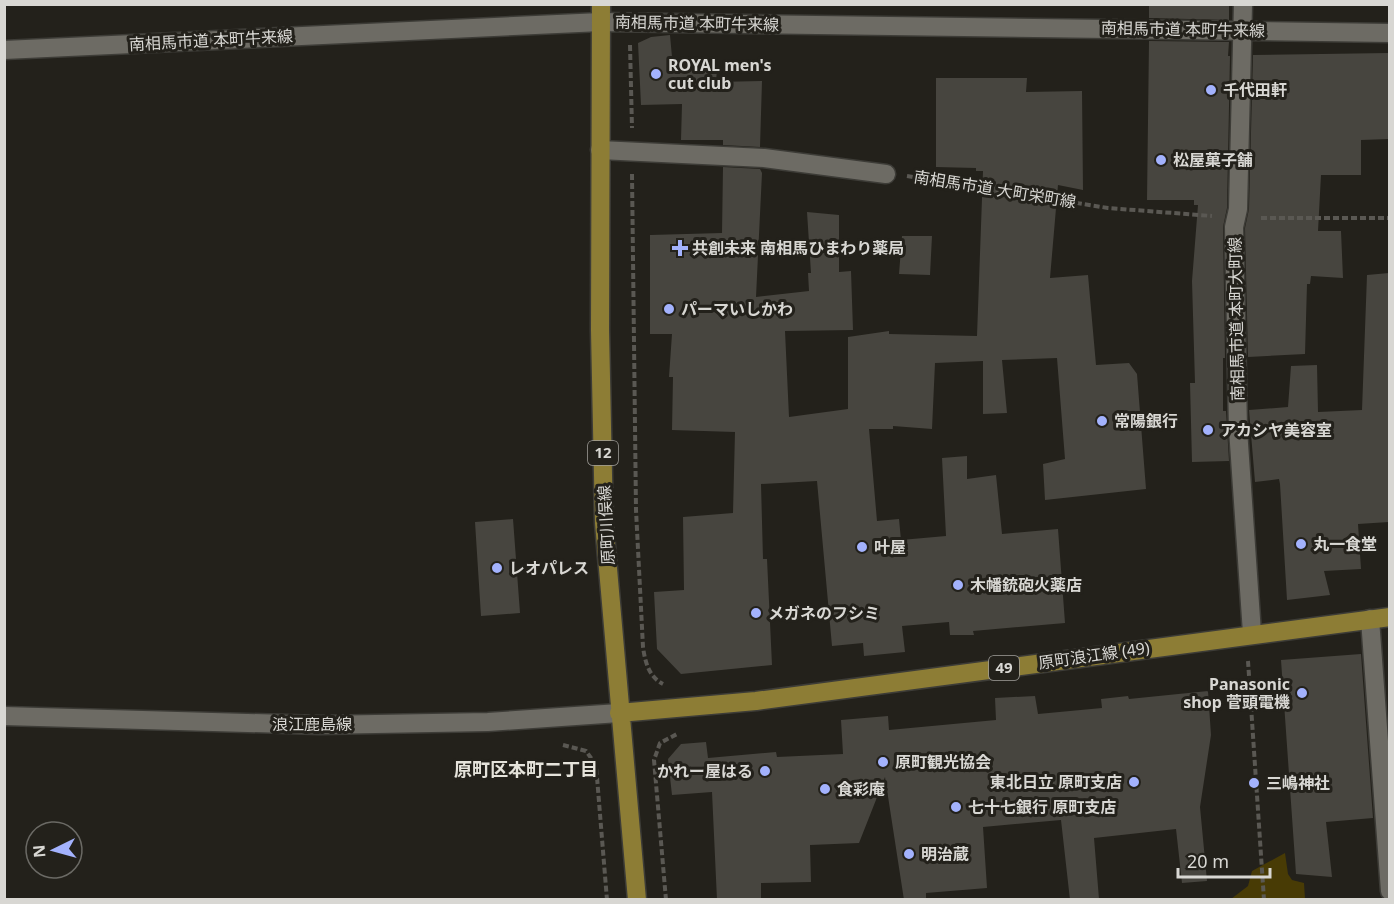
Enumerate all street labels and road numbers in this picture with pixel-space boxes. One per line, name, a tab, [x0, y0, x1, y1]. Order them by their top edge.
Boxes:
street label: 南相馬市道 本町牛来線	[615, 11, 779, 35]
street label: 南相馬市道 本町牛来線	[1101, 17, 1265, 41]
street label: 南相馬市道 本町牛来線	[128, 25, 294, 55]
street label: 南相馬市道 大町栄町線	[912, 165, 1078, 213]
street label: 南相馬市道 本町大町線	[1224, 237, 1248, 401]
road number: 12	[588, 441, 618, 465]
street label: 原町川俣線	[593, 484, 619, 566]
street label: 原町浪江線 (49)	[1037, 636, 1151, 674]
road number: 49	[989, 656, 1019, 680]
street label: 浪江鹿島線	[272, 713, 352, 735]

